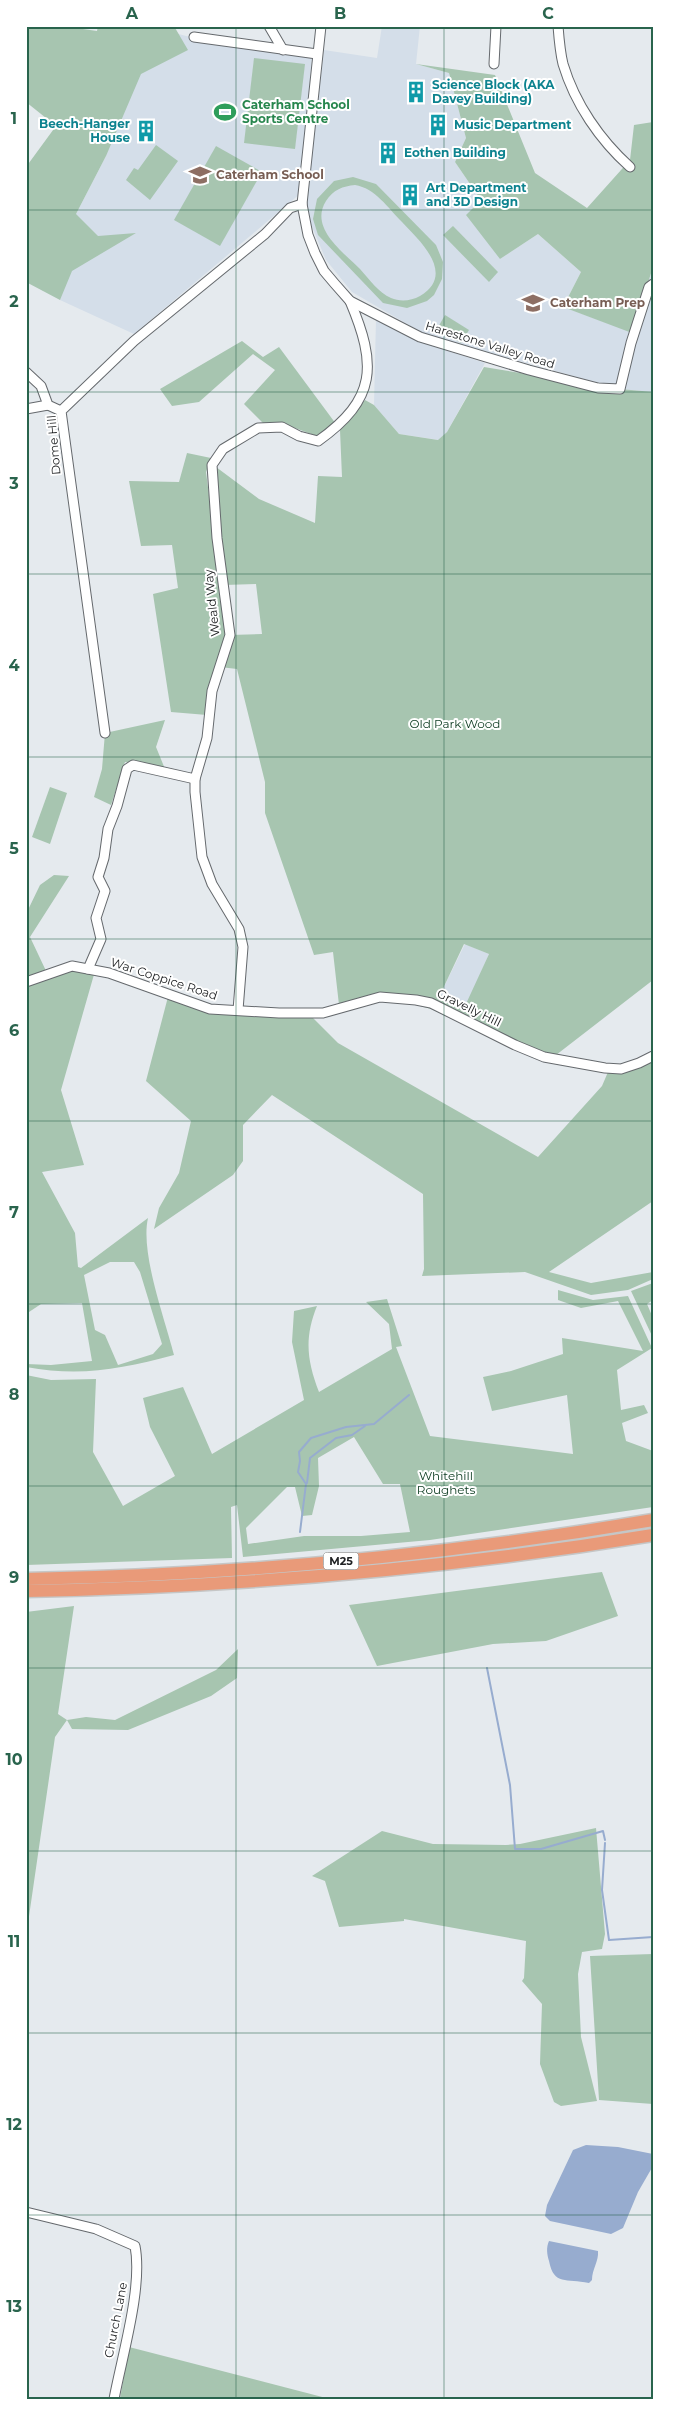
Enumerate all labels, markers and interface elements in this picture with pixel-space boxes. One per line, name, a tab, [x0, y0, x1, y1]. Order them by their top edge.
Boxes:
text: A	[125, 4, 139, 23]
text: B	[334, 4, 346, 23]
text: C	[542, 4, 554, 23]
place label: Science Block (AKA Davey Building)	[432, 77, 555, 106]
building icon: Science Block (AKA Davey Building)	[403, 79, 429, 105]
place label: Caterham School Sports Centre	[242, 97, 350, 126]
sports icon: Caterham School Sports Centre	[212, 99, 238, 125]
text: 1	[11, 109, 17, 128]
building icon: Music Department	[425, 112, 451, 138]
place label: Beech-Hanger House	[39, 116, 130, 145]
place label: Music Department	[454, 117, 572, 132]
building icon: Beech-Hanger House	[133, 118, 159, 144]
building icon: Eothen Building	[375, 140, 401, 166]
place label: Eothen Building	[404, 145, 506, 160]
school or university icon: Caterham School	[187, 162, 213, 188]
place label: Caterham School	[216, 167, 324, 182]
place label: Art Department and 3D Design	[425, 180, 527, 209]
building icon: Art Department and 3D Design	[397, 182, 423, 208]
school or university icon: Caterham Prep	[520, 290, 546, 316]
text: 2	[9, 292, 19, 311]
place label: Caterham Prep	[550, 295, 645, 310]
street label: Harestone Valley Road	[424, 318, 557, 371]
street label: Dome Hill	[43, 414, 64, 476]
text: 3	[8, 474, 19, 493]
street label: Weald Way	[200, 568, 222, 637]
text: 4	[8, 656, 20, 675]
park label: Old Park Wood	[410, 716, 501, 731]
text: 5	[9, 839, 19, 858]
street label: War Coppice Road	[109, 954, 219, 1003]
street label: Gravelly Hill	[435, 986, 504, 1030]
text: 6	[9, 1021, 19, 1040]
text: 7	[9, 1203, 19, 1222]
text: 8	[9, 1385, 19, 1404]
park label: Whitehill Roughets	[417, 1468, 475, 1497]
road number: M25	[324, 1552, 358, 1570]
text: 9	[9, 1568, 19, 1587]
text: 10	[5, 1750, 23, 1769]
text: 11	[8, 1932, 20, 1951]
text: 12	[6, 2115, 22, 2134]
street label: Church Lane	[101, 2281, 130, 2359]
text: 13	[6, 2297, 22, 2316]

